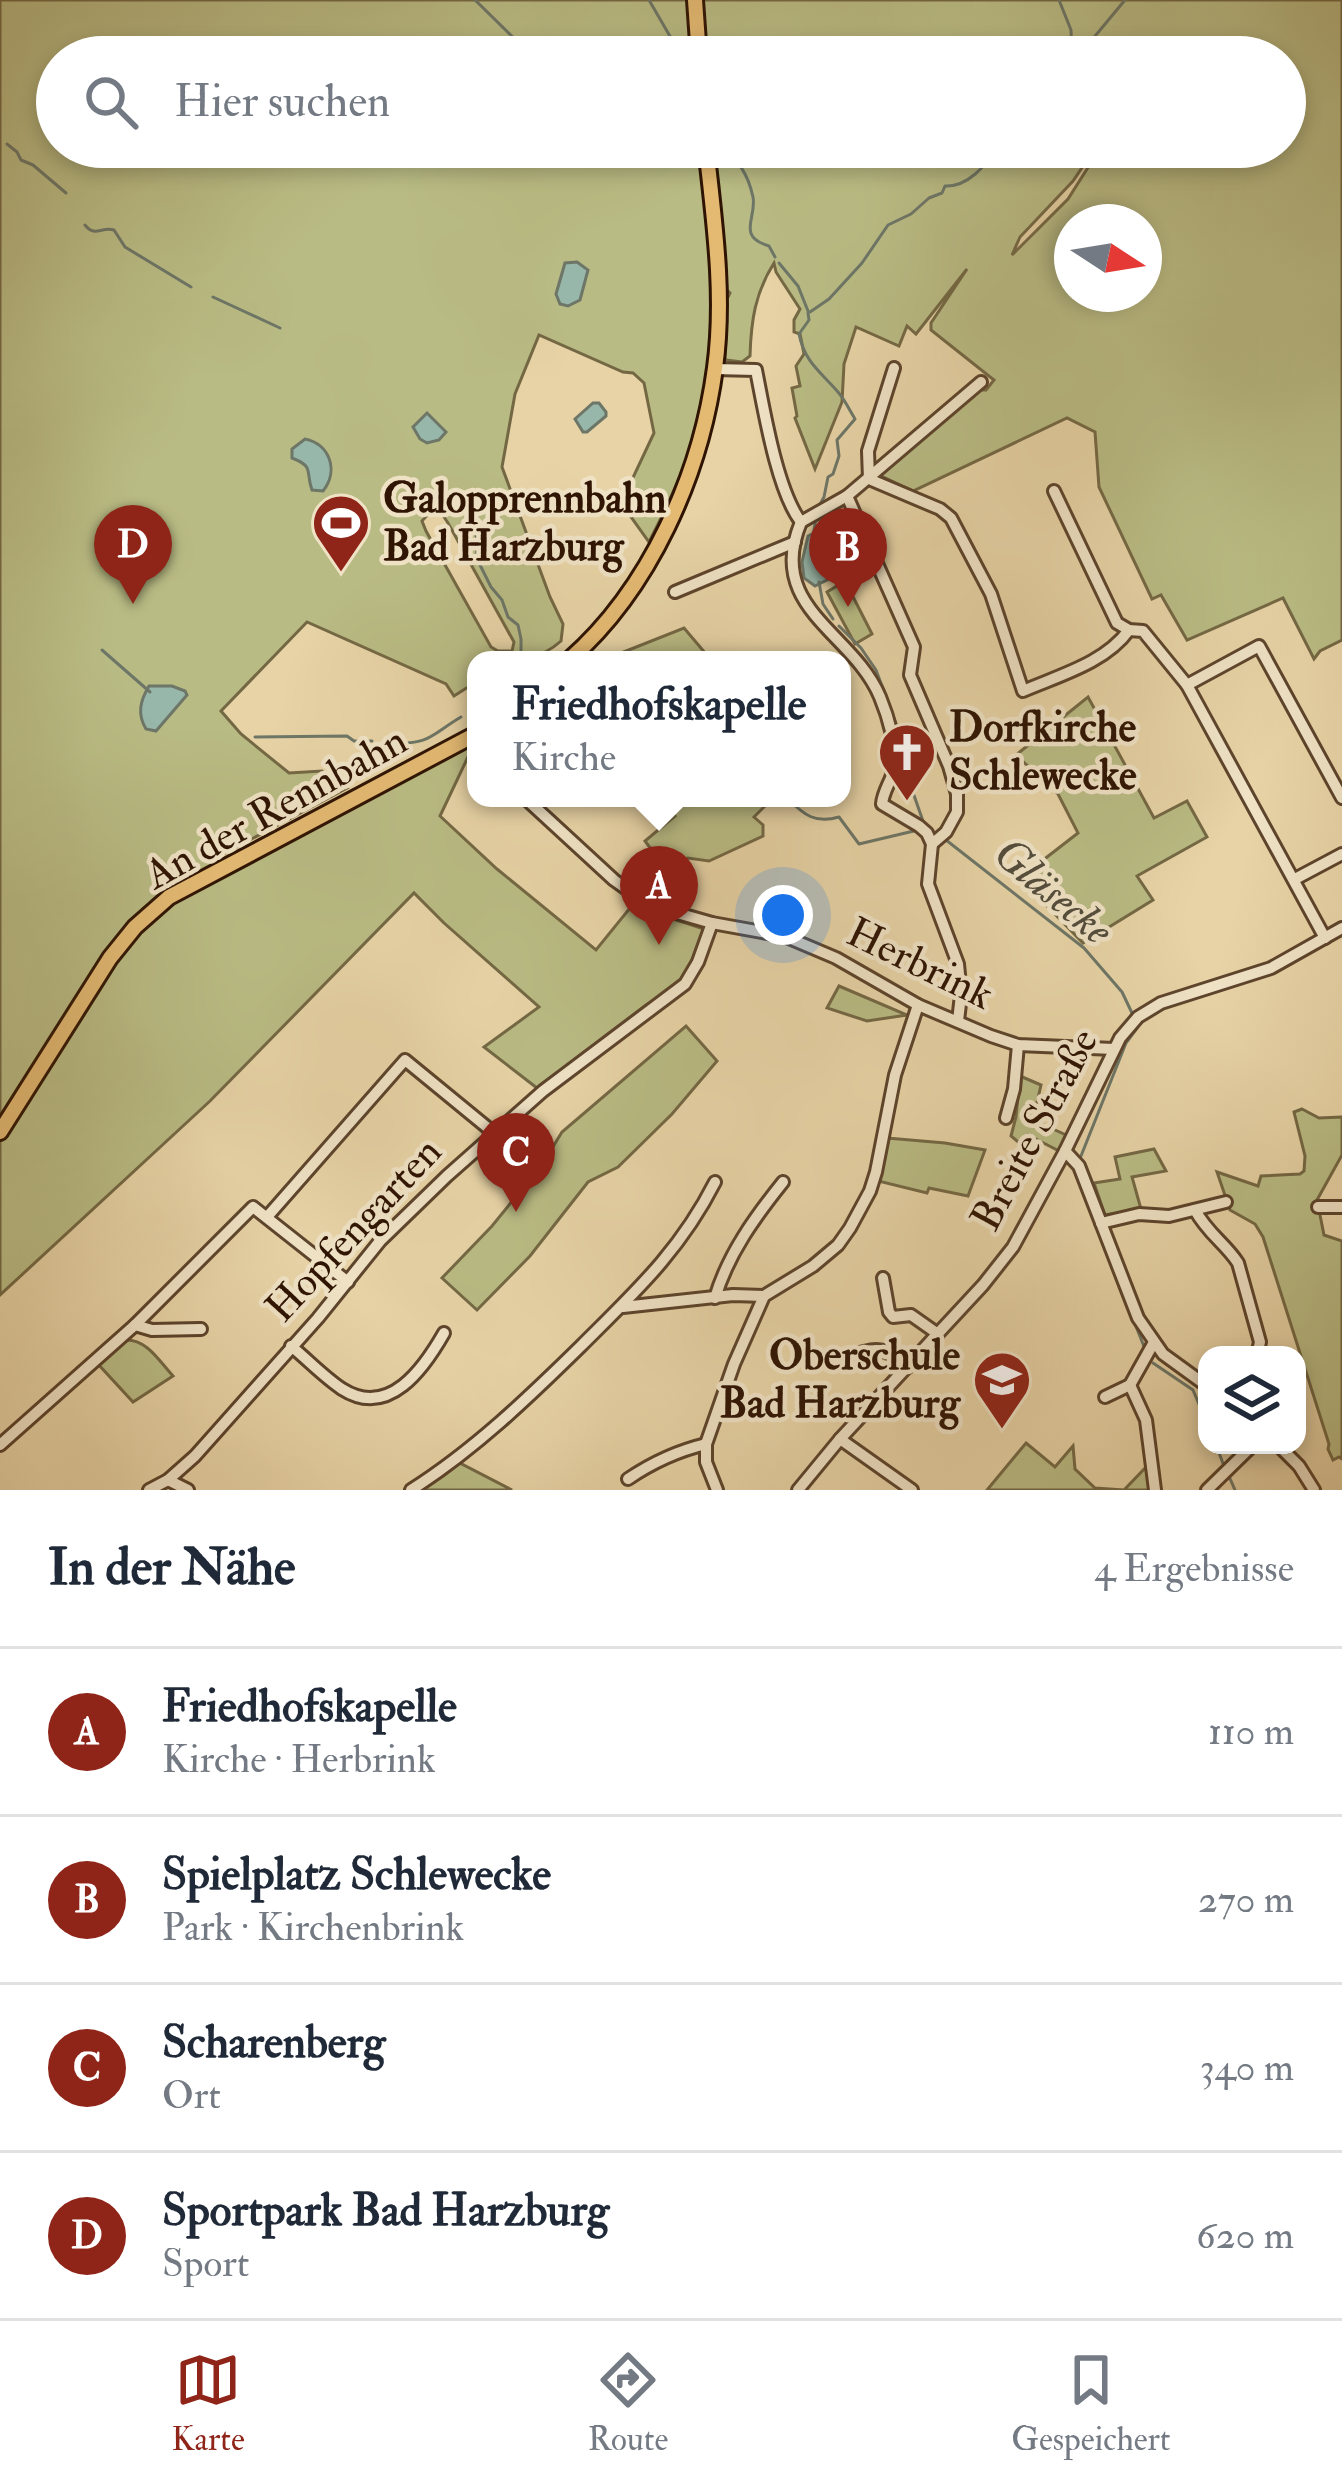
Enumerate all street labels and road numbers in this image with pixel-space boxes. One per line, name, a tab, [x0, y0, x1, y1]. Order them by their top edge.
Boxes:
street label: An der Rennbahn	[135, 715, 416, 902]
street label: Herbrink	[838, 906, 1002, 1022]
street label: Breite Straße	[960, 1020, 1110, 1240]
street label: Hopfengarten	[255, 1127, 453, 1333]

